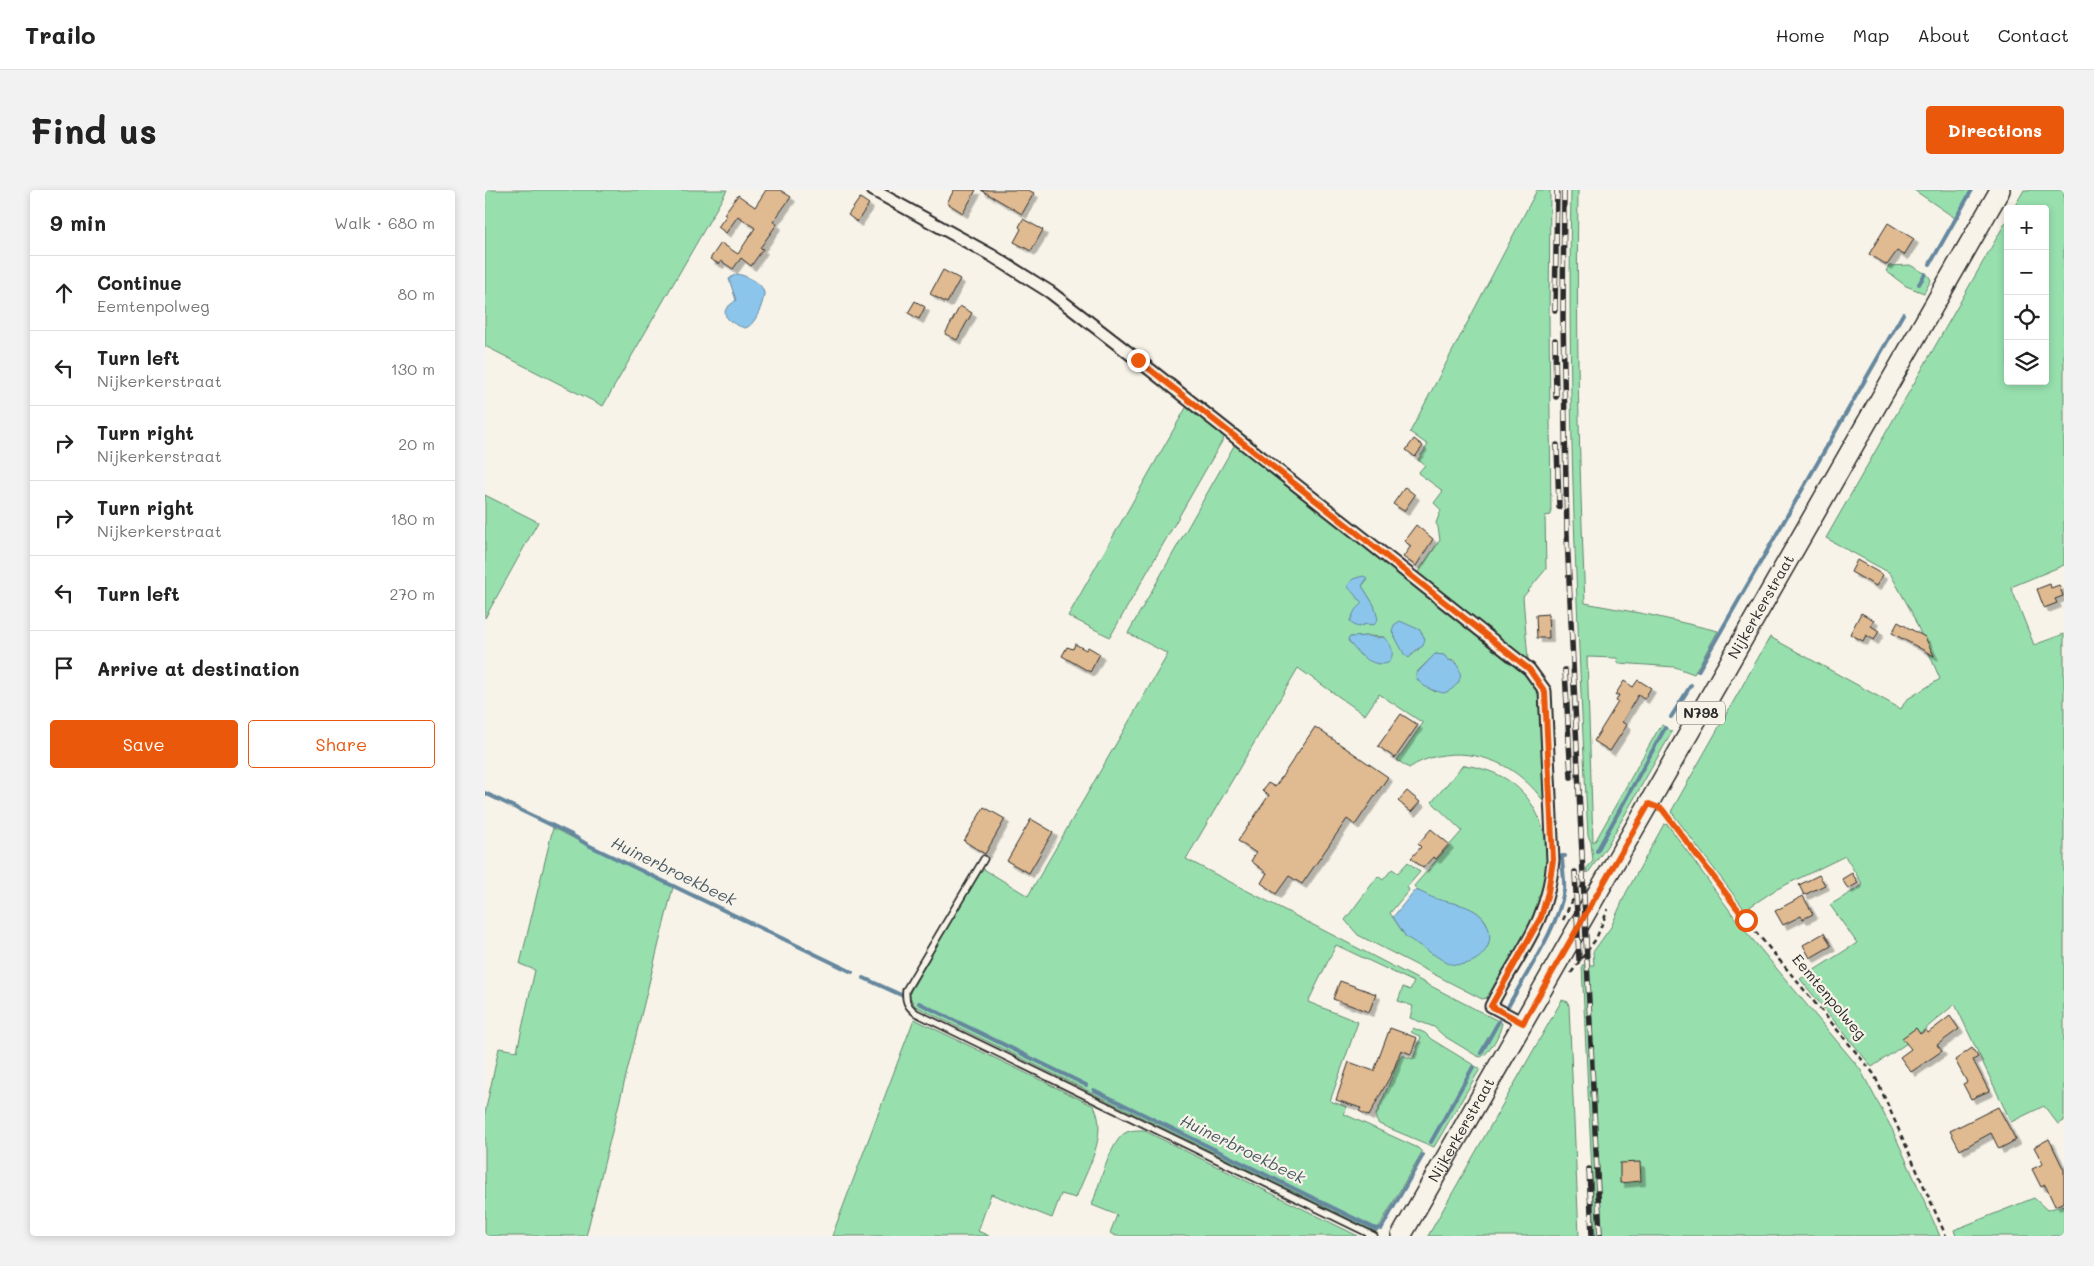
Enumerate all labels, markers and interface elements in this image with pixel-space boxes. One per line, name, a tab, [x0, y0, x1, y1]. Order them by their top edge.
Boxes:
text: Trailo	[25, 19, 96, 50]
text: Home	[1776, 23, 1825, 47]
text: Map	[1853, 23, 1889, 47]
text: About	[1917, 23, 1970, 47]
text: Contact	[1998, 23, 2069, 47]
button: Directions	[1926, 106, 2064, 154]
text: Find us	[30, 107, 157, 153]
map controls	[2004, 205, 2049, 385]
button: +	[2004, 205, 2049, 250]
text: 9 min	[50, 209, 106, 236]
text: Walk · 680 m	[334, 212, 435, 233]
button: −	[2004, 250, 2049, 295]
text: Continue	[97, 270, 182, 295]
icon: ahead	[50, 279, 78, 307]
text: 80 m	[398, 283, 435, 304]
text: Eemtenpolweg	[97, 295, 210, 316]
button: locate	[2004, 295, 2049, 340]
button: layers	[2004, 340, 2049, 385]
text: Turn left	[97, 345, 180, 370]
route end	[1127, 349, 1150, 372]
icon: left	[50, 354, 78, 382]
text: 130 m	[391, 358, 435, 379]
text: Nijkerkerstraat	[97, 370, 222, 391]
text: Turn right	[97, 420, 194, 445]
icon: right	[50, 429, 78, 457]
text: 20 m	[398, 433, 435, 454]
text: Nijkerkerstraat	[97, 445, 222, 466]
text: Turn right	[97, 495, 194, 520]
icon: right	[50, 504, 78, 532]
text: 180 m	[390, 508, 435, 529]
text: Nijkerkerstraat	[97, 520, 222, 541]
street label: Nijkerkerstraat	[1723, 551, 1798, 662]
icon: left	[50, 579, 78, 607]
text: Turn left	[97, 581, 180, 606]
text: 270 m	[389, 583, 435, 604]
icon: arrive	[50, 654, 78, 682]
text: Arrive at destination	[97, 656, 300, 681]
road number: N798	[1677, 702, 1725, 724]
button: Save	[50, 720, 238, 768]
button: Share	[248, 720, 435, 768]
water label: Huinerbroekbeek	[608, 831, 741, 910]
route start	[1735, 909, 1758, 932]
street label: Eemtenpolweg	[1788, 949, 1872, 1043]
street label: Nijkerkerstraat	[1423, 1074, 1499, 1185]
water label: Huinerbroekbeek	[1177, 1109, 1310, 1188]

